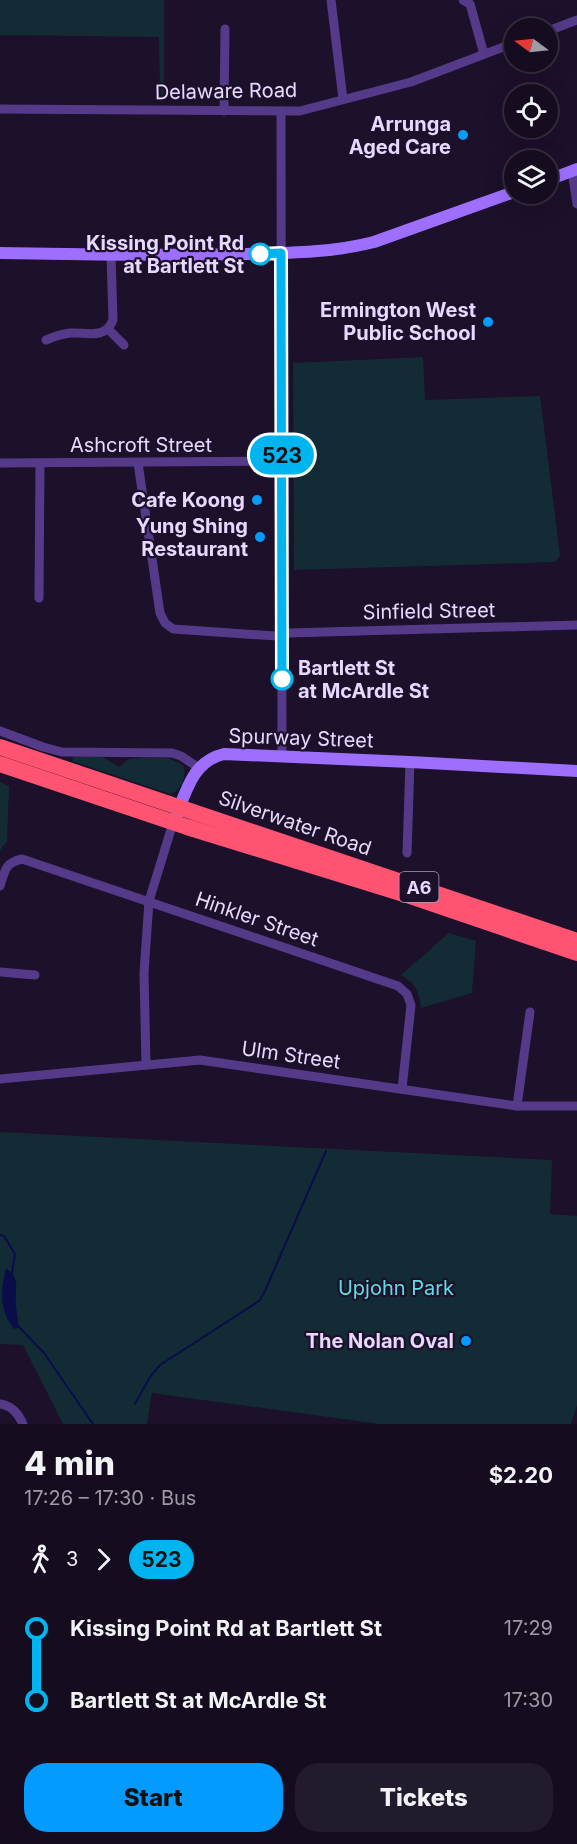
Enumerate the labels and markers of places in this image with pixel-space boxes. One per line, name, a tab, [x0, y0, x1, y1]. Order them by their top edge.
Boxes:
place label: Arrunga Aged Care	[349, 112, 451, 159]
marker: Arrunga Aged Care	[456, 128, 470, 142]
place label: Kissing Point Rd at Bartlett St	[86, 231, 244, 278]
marker: Kissing Point Rd at Bartlett St	[249, 243, 271, 265]
place label: Ermington West Public School	[320, 298, 476, 345]
marker: Ermington West Public School	[481, 315, 495, 329]
place label: Cafe Koong	[131, 488, 245, 512]
marker: Cafe Koong	[250, 493, 264, 507]
place label: Yung Shing Restaurant	[136, 514, 248, 561]
marker: Yung Shing Restaurant	[253, 530, 267, 544]
place label: Bartlett St at McArdle St	[298, 656, 429, 703]
marker: Bartlett St at McArdle St	[271, 668, 293, 690]
place label: The Nolan Oval	[306, 1329, 454, 1353]
marker: The Nolan Oval	[459, 1334, 473, 1348]

